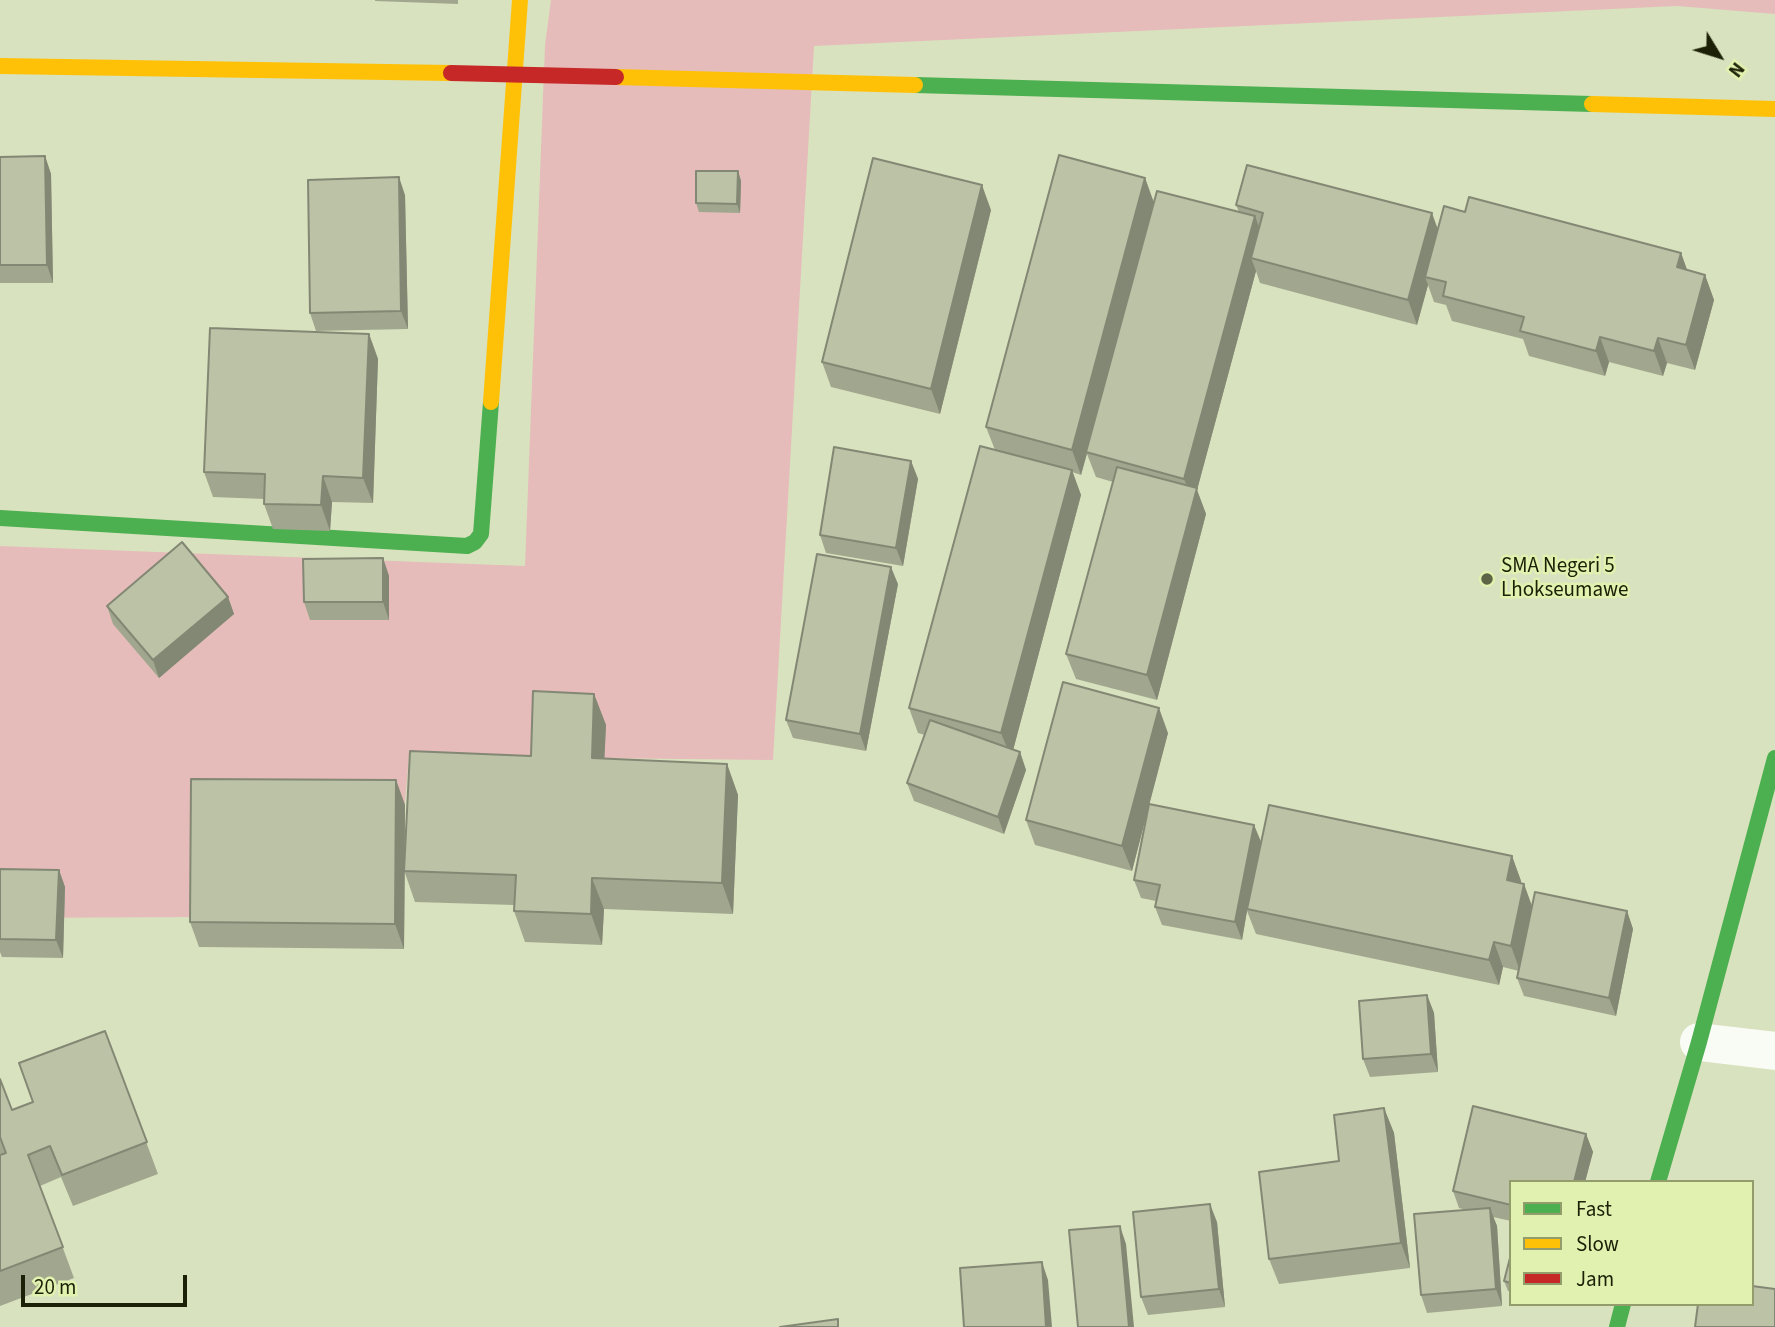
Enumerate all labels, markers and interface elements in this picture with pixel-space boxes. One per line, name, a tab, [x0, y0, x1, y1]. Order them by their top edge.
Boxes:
north arrow	[1684, 21, 1754, 91]
text: N	[1721, 56, 1750, 83]
place label: SMA Negeri 5 Lhokseumawe	[1501, 554, 1628, 604]
marker: SMA Negeri 5 Lhokseumawe	[1479, 571, 1495, 587]
legend	[1509, 1180, 1754, 1306]
text: Fast	[1576, 1194, 1612, 1224]
text: Slow	[1576, 1229, 1619, 1259]
scale bar	[24, 1260, 191, 1304]
text: Jam	[1576, 1264, 1614, 1294]
text: 20 m	[34, 1272, 76, 1302]

